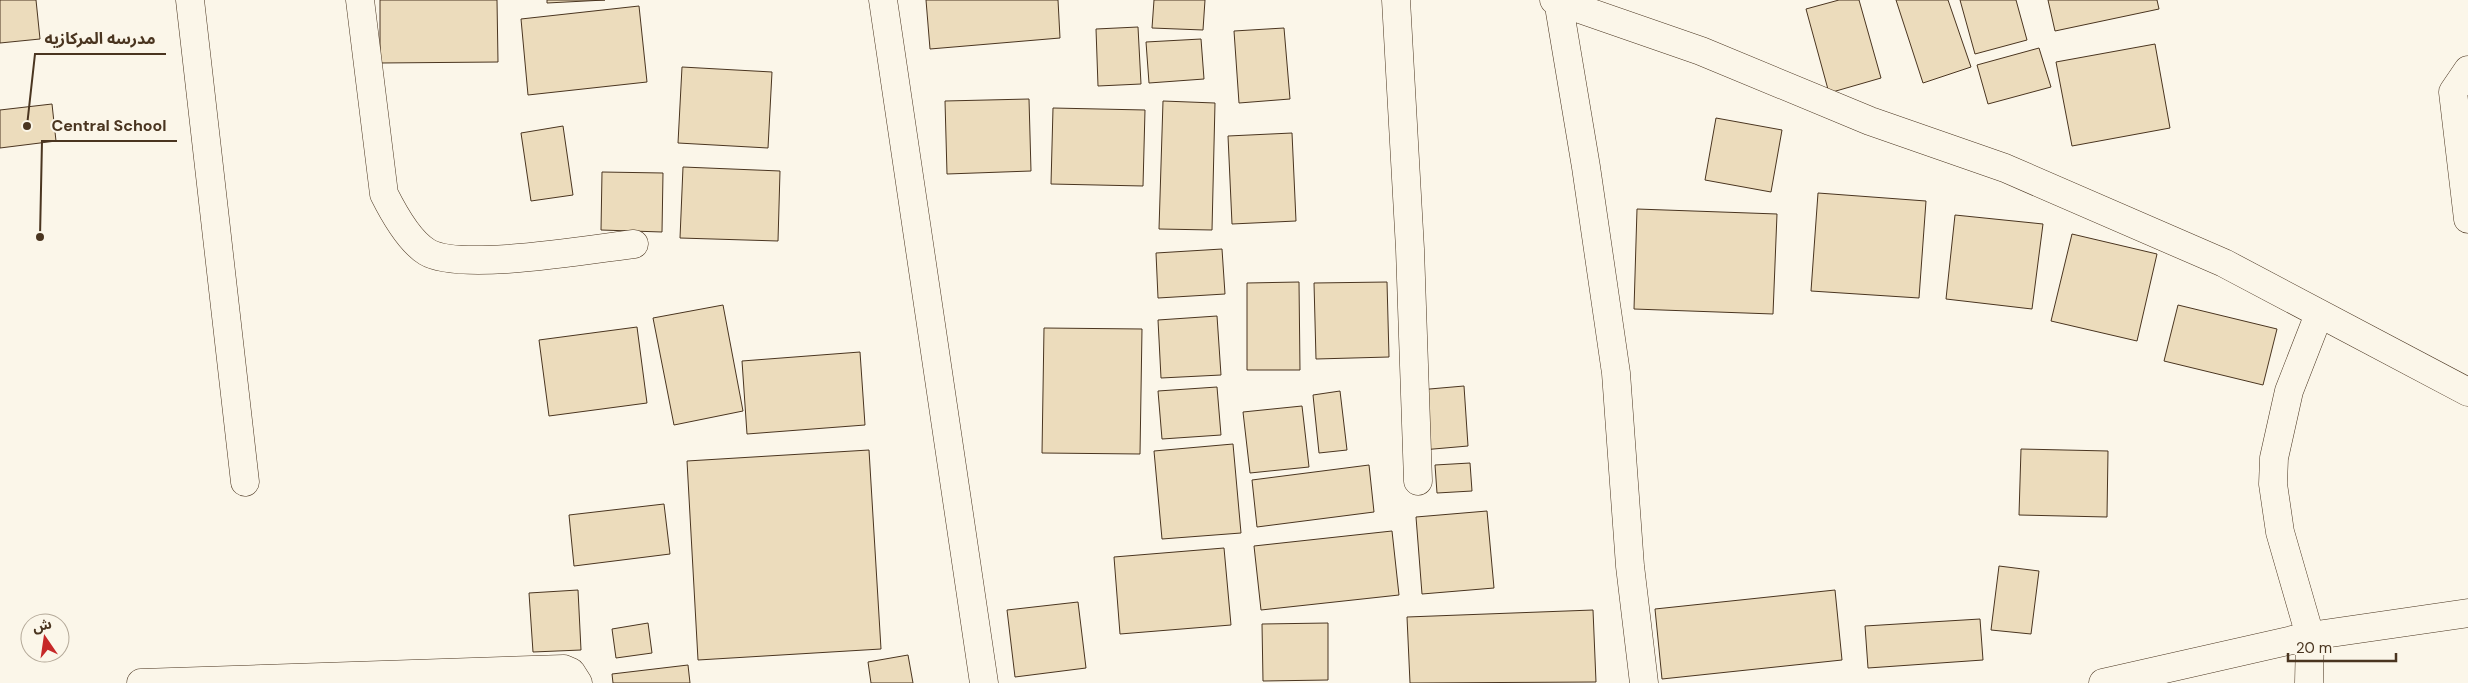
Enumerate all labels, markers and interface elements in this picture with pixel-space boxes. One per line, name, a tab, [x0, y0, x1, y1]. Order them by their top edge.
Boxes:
callout: مدرسه المركازيه	[35, 23, 166, 54]
text: مدرسه المركازيه	[44, 28, 156, 49]
callout: Central School	[42, 110, 177, 141]
text: Central School	[51, 115, 167, 136]
north arrow	[20, 613, 70, 663]
text: ش	[31, 614, 53, 636]
scale bar	[2288, 630, 2396, 662]
text: 20 m	[2296, 638, 2332, 658]

